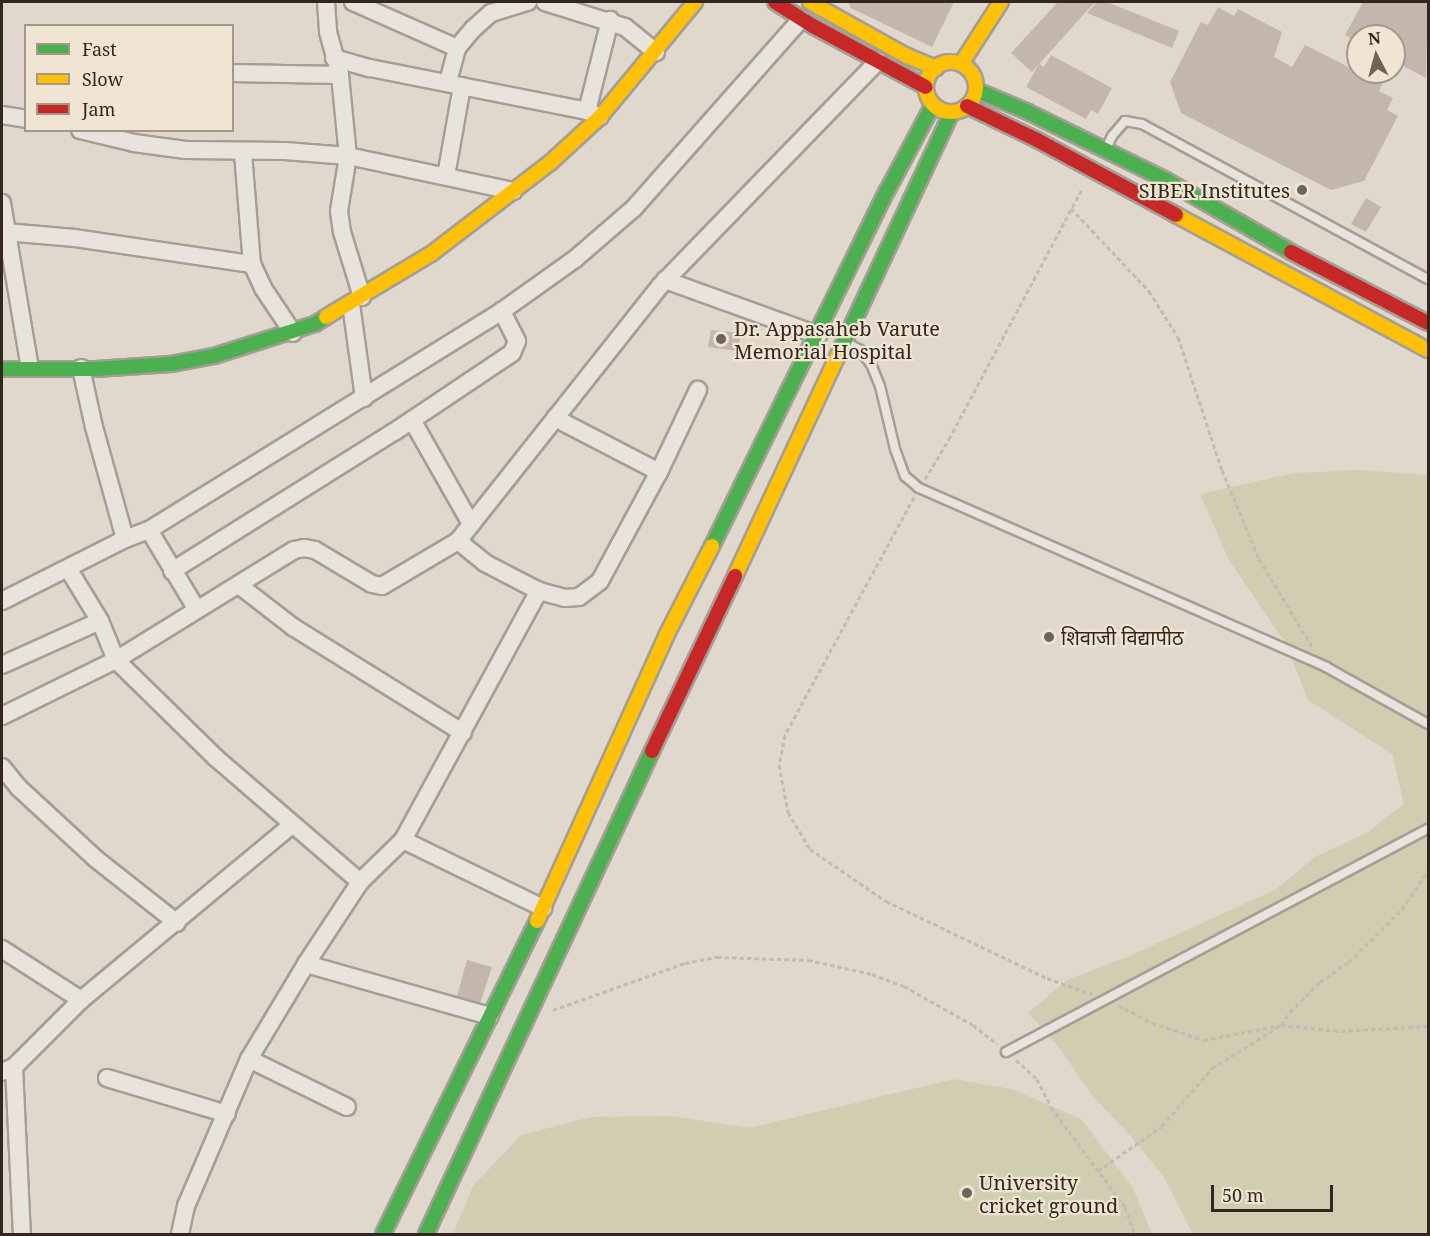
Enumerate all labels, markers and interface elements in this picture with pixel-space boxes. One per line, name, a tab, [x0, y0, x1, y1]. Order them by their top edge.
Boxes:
legend	[24, 24, 234, 132]
north arrow	[1346, 24, 1406, 84]
text: N	[1367, 26, 1382, 50]
text: Fast	[82, 37, 117, 61]
text: Slow	[82, 67, 123, 91]
text: Jam	[82, 97, 116, 121]
place label: SIBER Institutes	[1139, 178, 1290, 202]
marker: SIBER Institutes	[1295, 183, 1309, 197]
place label: Dr. Appasaheb Varute Memorial Hospital	[734, 316, 940, 363]
marker: Dr. Appasaheb Varute Memorial Hospital	[712, 330, 730, 348]
place label: शिवाजी विद्यापीठ	[1061, 625, 1184, 649]
marker: शिवाजी विद्यापीठ	[1042, 630, 1056, 644]
place label: University cricket ground	[979, 1170, 1118, 1217]
scale bar	[1214, 1173, 1336, 1211]
text: 50 m	[1222, 1183, 1264, 1207]
marker: University cricket ground	[960, 1186, 974, 1200]

